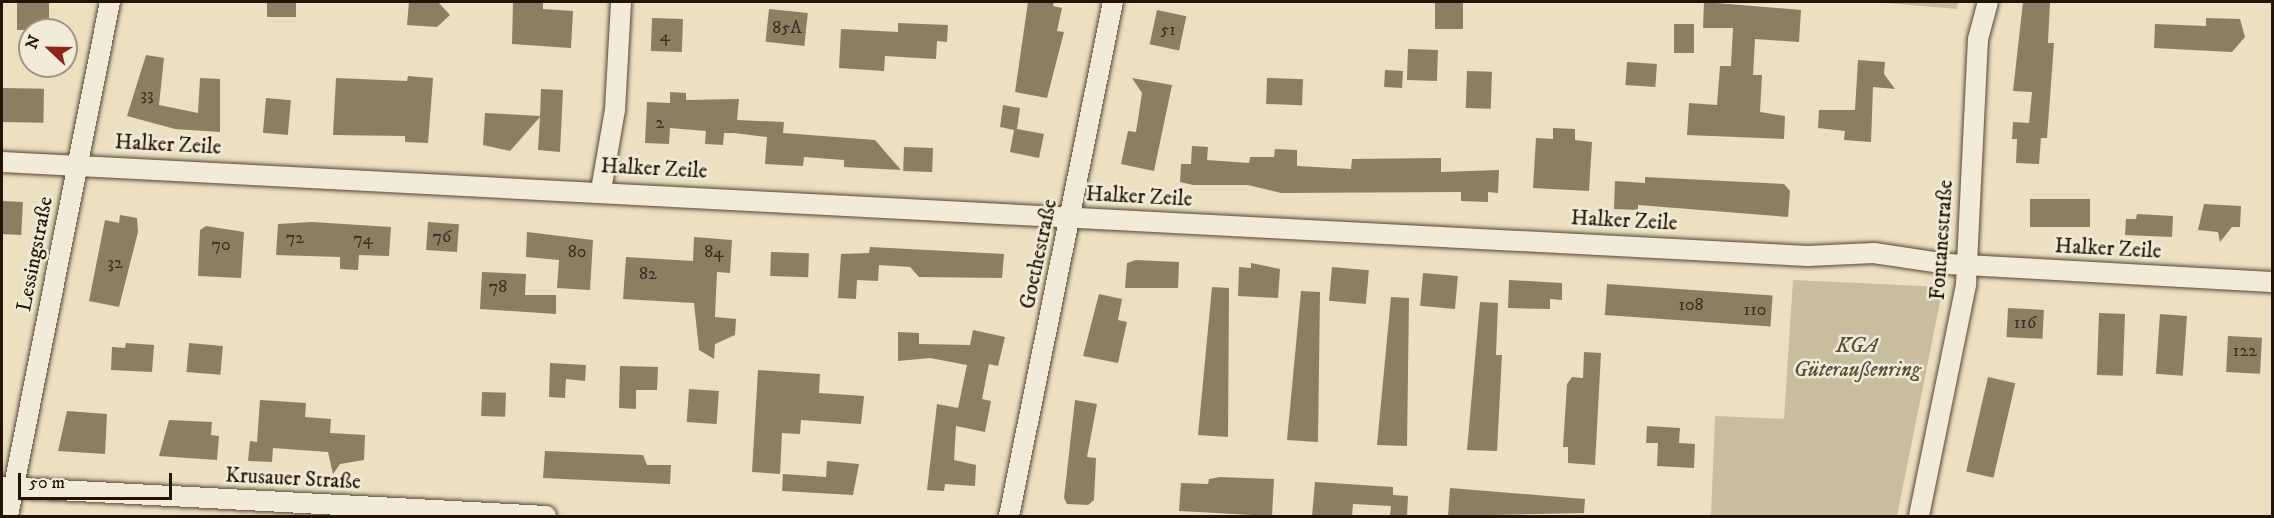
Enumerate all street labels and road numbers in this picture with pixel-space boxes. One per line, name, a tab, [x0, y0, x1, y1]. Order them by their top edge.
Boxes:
street label: Halker Zeile	[114, 130, 222, 160]
street label: Halker Zeile	[600, 154, 708, 184]
street label: Fontanestraße	[1925, 179, 1959, 301]
street label: Halker Zeile	[1085, 182, 1193, 212]
street label: Lessingstraße	[12, 194, 58, 314]
street label: Goethestraße	[1015, 197, 1063, 311]
street label: Halker Zeile	[1570, 206, 1678, 236]
street label: Halker Zeile	[2054, 234, 2162, 264]
street label: Krusauer Straße	[225, 463, 361, 495]

